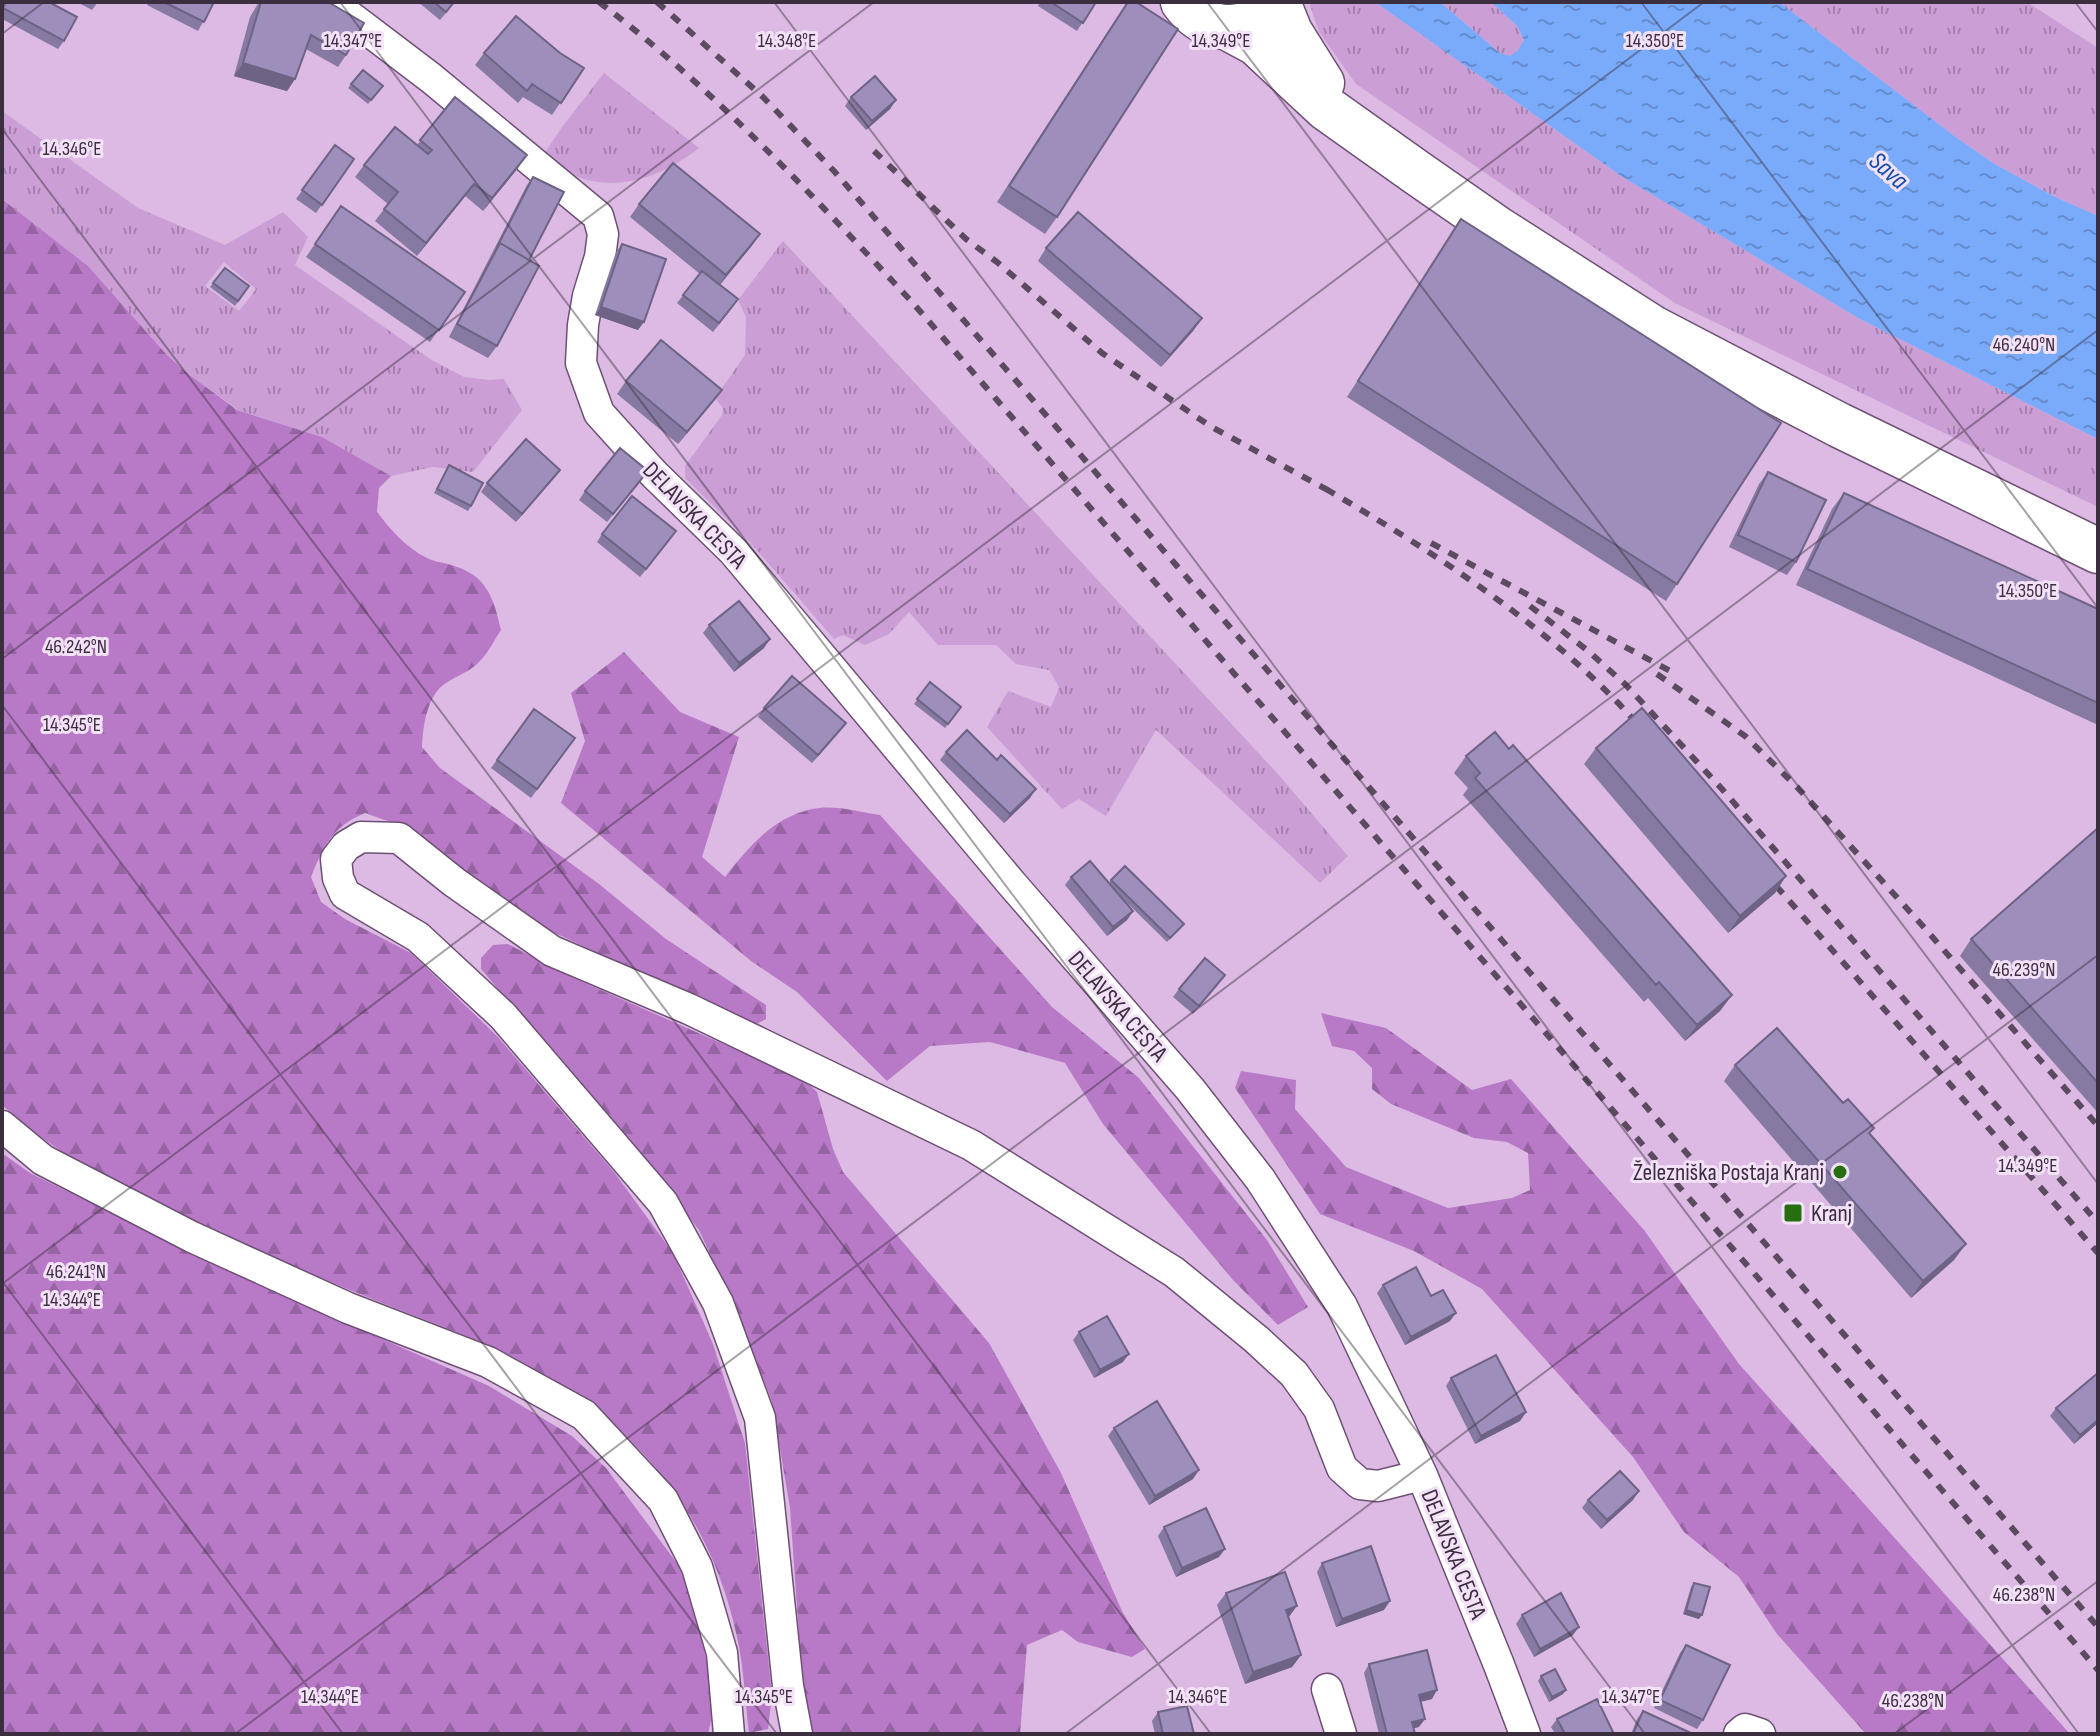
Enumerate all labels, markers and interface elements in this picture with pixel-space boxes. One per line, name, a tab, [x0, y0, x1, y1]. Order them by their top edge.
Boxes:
text: 14.347°E	[324, 29, 382, 53]
text: 14.348°E	[758, 29, 816, 53]
text: 14.349°E	[1191, 29, 1251, 53]
text: 14.350°E	[1626, 29, 1684, 53]
text: 14.346°E	[43, 137, 101, 161]
water label: Sava	[1862, 146, 1914, 197]
text: 46.240°N	[1993, 333, 2055, 357]
street label: DELAVSKA CESTA	[637, 456, 753, 575]
text: 14.350°E	[1999, 579, 2057, 603]
text: 46.242°N	[45, 635, 107, 659]
text: 14.345°E	[43, 713, 101, 737]
street label: DELAVSKA CESTA	[1062, 945, 1174, 1068]
text: 46.239°N	[1993, 958, 2055, 982]
text: 14.349°E	[1998, 1154, 2058, 1178]
place label: Železniška Postaja Kranj	[1633, 1158, 1824, 1187]
marker: Železniška Postaja Kranj	[1831, 1163, 1849, 1181]
place label: Kranj	[1811, 1199, 1852, 1228]
marker: Kranj	[1782, 1202, 1804, 1224]
text: 46.241°N	[46, 1260, 106, 1284]
text: 14.344°E	[43, 1288, 101, 1312]
street label: DELAVSKA CESTA	[1414, 1485, 1493, 1624]
text: 46.238°N	[1993, 1583, 2055, 1607]
text: 14.344°E	[301, 1685, 359, 1709]
text: 14.345°E	[735, 1685, 793, 1709]
text: 14.346°E	[1169, 1685, 1227, 1709]
text: 14.347°E	[1602, 1685, 1660, 1709]
text: 46.238°N	[1882, 1689, 1944, 1713]

